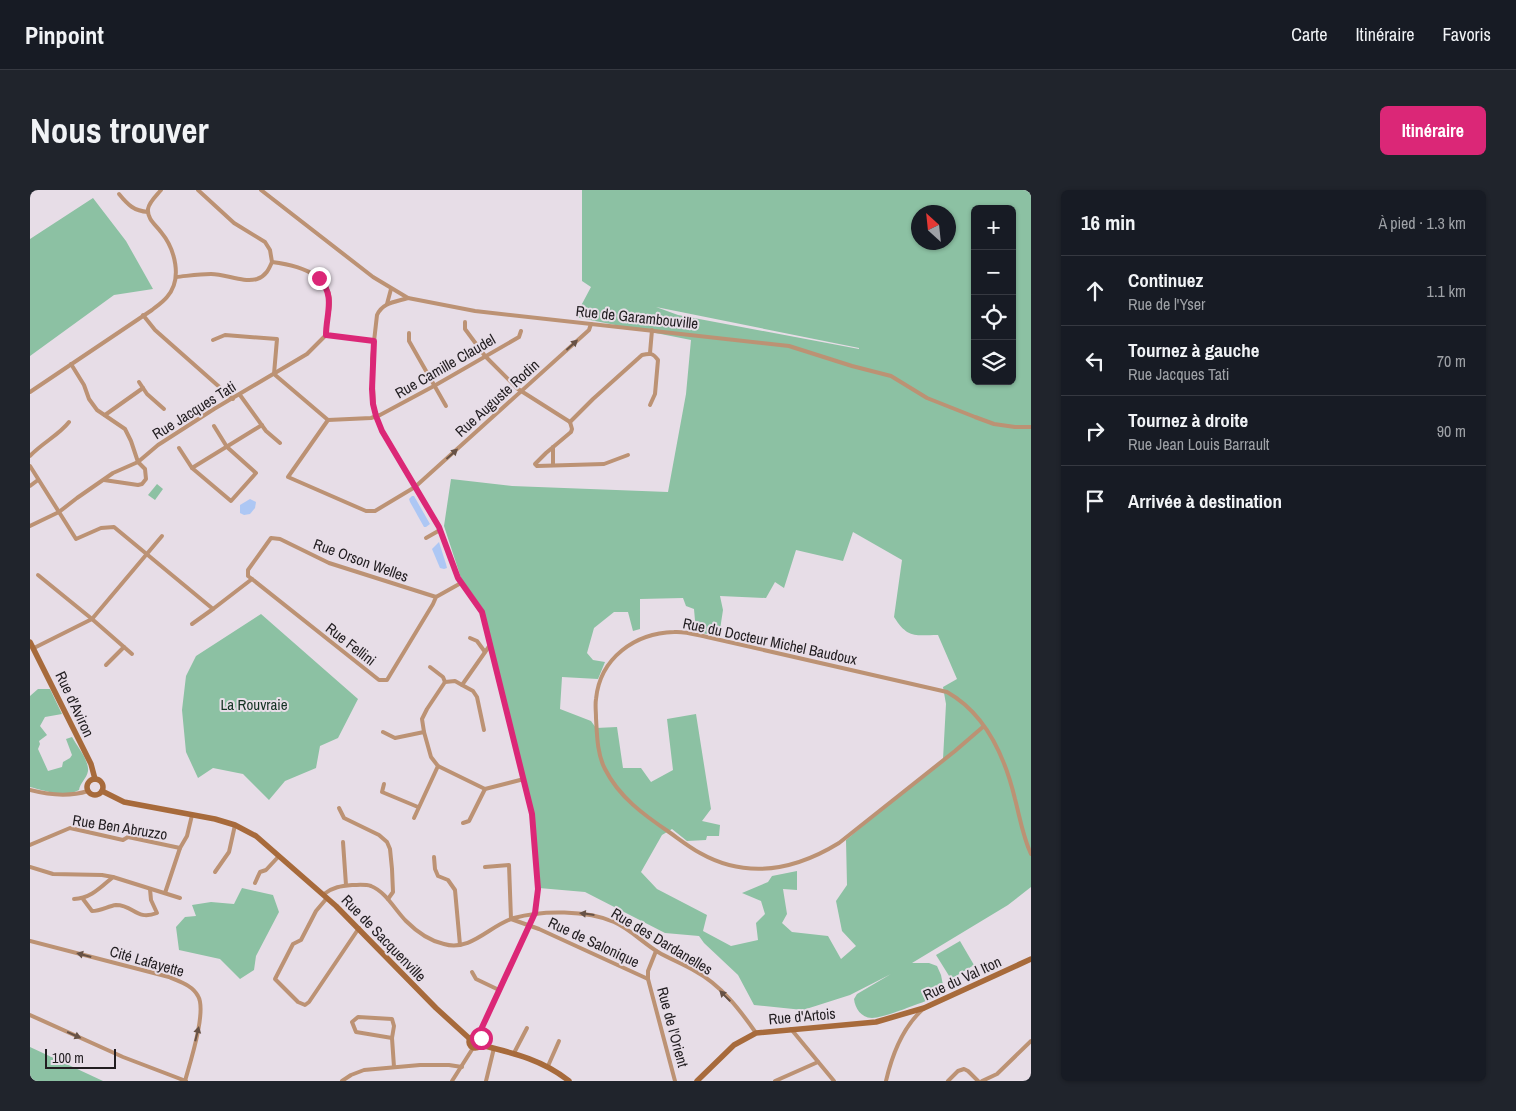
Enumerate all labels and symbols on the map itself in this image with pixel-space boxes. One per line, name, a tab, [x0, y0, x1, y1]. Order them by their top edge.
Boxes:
north arrow	[911, 205, 956, 250]
route end	[308, 267, 331, 290]
street label: Rue de Garambouville	[575, 300, 699, 334]
street label: Rue Camille Claudel	[391, 329, 499, 403]
one-way arrow	[566, 339, 578, 351]
street label: Rue Auguste Rodin	[450, 355, 544, 441]
street label: Rue Jacques Tati	[148, 376, 240, 444]
one-way arrow	[445, 448, 457, 460]
street label: Rue Orson Welles	[311, 533, 411, 587]
street label: Rue du Docteur Michel Baudoux	[681, 612, 860, 670]
street label: Rue Fellini	[321, 618, 381, 670]
street label: Rue d'Aviron	[51, 668, 99, 740]
park label: La Rouvraie	[220, 694, 288, 715]
street label: Rue Ben Abruzzo	[71, 809, 169, 845]
street label: Rue de Sacquenville	[337, 890, 431, 986]
street label: Rue des Dardanelles	[607, 902, 717, 980]
one-way arrow	[578, 910, 594, 918]
street label: Rue de Salonique	[545, 912, 643, 972]
street label: Cité Lafayette	[107, 940, 187, 982]
one-way arrow	[76, 951, 91, 959]
street label: Rue du Val Iton	[920, 951, 1004, 1005]
street label: Rue de l'Orient	[652, 985, 694, 1070]
one-way arrow	[720, 990, 732, 1002]
street label: Rue d'Artois	[768, 1003, 836, 1029]
one-way arrow	[193, 1026, 201, 1041]
route start	[470, 1027, 493, 1050]
one-way arrow	[67, 1031, 81, 1039]
scale bar	[45, 1046, 116, 1069]

